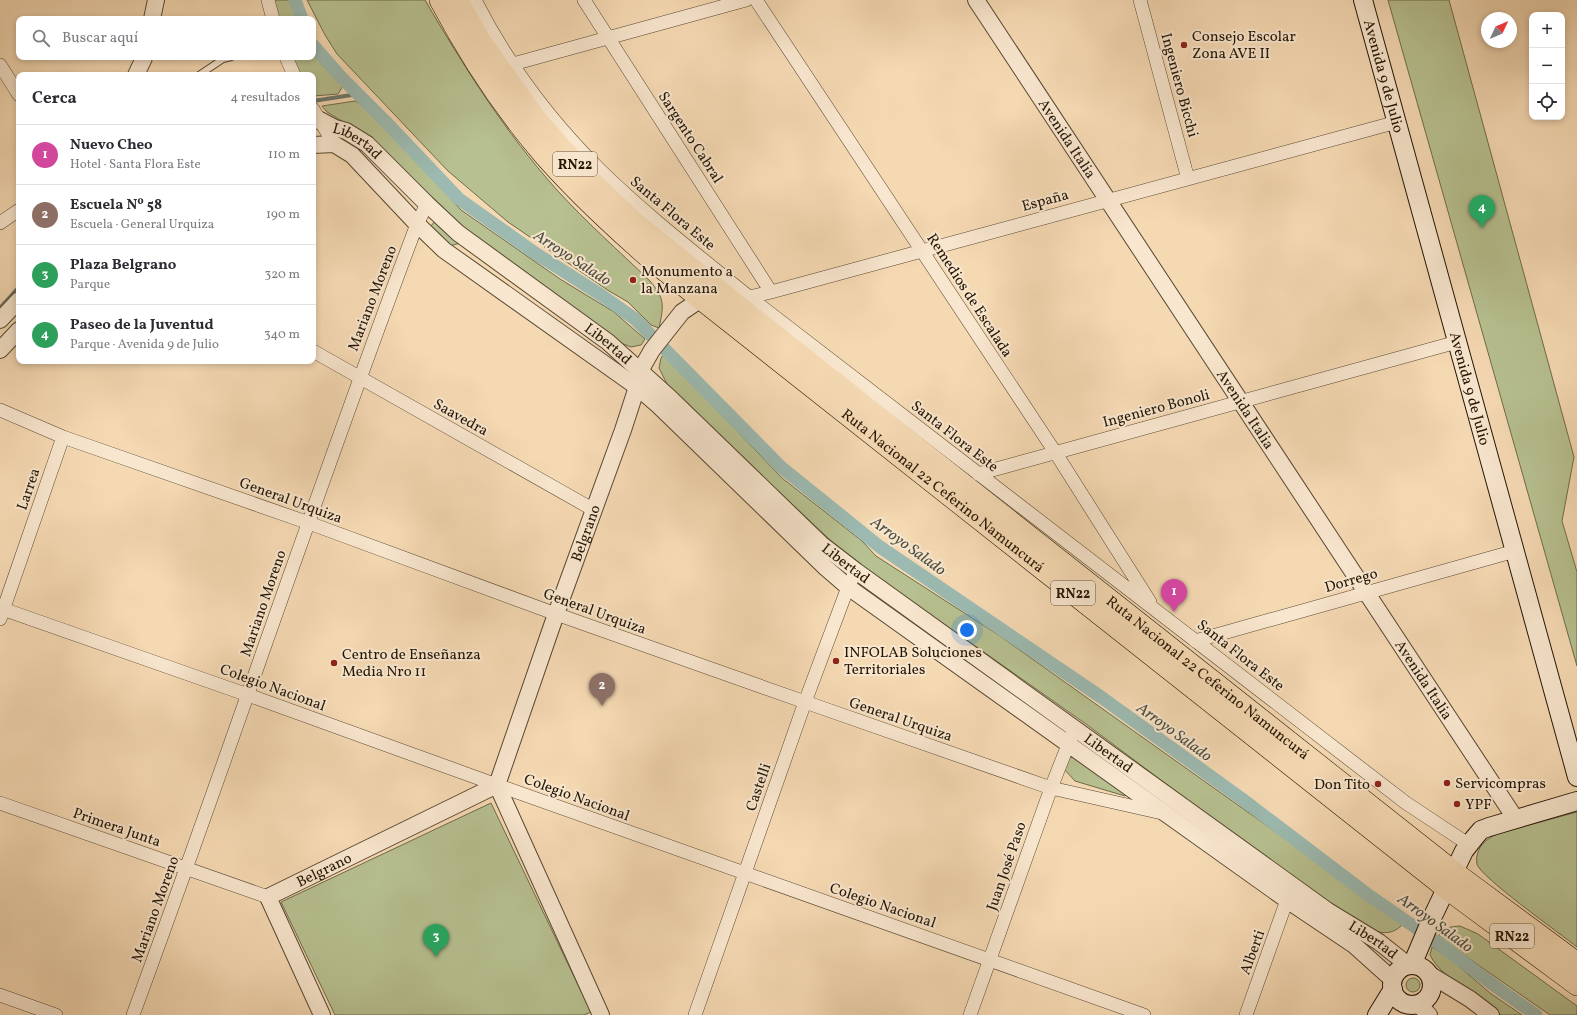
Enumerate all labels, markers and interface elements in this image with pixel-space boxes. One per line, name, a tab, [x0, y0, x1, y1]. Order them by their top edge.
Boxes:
north arrow	[1481, 12, 1517, 48]
map controls	[1529, 12, 1565, 120]
button: +	[1529, 12, 1565, 48]
search box	[16, 16, 316, 60]
street label: Avenida 9 de Julio	[1357, 17, 1408, 136]
icon: search	[30, 27, 52, 49]
place label: Consejo Escolar Zona AVE II	[1192, 27, 1296, 65]
text: Buscar aquí	[62, 28, 138, 49]
street label: Ingeniero Bicchi	[1155, 31, 1203, 140]
marker: Consejo Escolar Zona AVE II	[1179, 40, 1189, 50]
button: −	[1529, 48, 1565, 84]
button: locate	[1529, 84, 1565, 120]
text: Cerca	[32, 87, 77, 110]
street label: Sargento Cabral	[652, 88, 727, 188]
text: 4 resultados	[230, 89, 300, 107]
street label: Avenida Italia	[1032, 95, 1100, 183]
street label: Libertad	[330, 119, 386, 165]
text: Nuevo Cheo	[70, 135, 153, 156]
text: 1	[42, 146, 48, 164]
text: 110 m	[268, 146, 300, 164]
road number: RN22	[553, 152, 597, 176]
text: Hotel · Santa Flora Este	[70, 156, 201, 174]
street label: Santa Flora Este	[625, 172, 719, 256]
street label: España	[1020, 185, 1071, 218]
text: Escuela Nº 58	[70, 195, 162, 216]
pin: 4	[1469, 195, 1495, 228]
text: 2	[42, 206, 48, 224]
text: 190 m	[266, 206, 300, 224]
text: Escuela · General Urquiza	[70, 216, 214, 234]
water label: Arroyo Salado	[528, 225, 616, 292]
street label: Remedios de Escalada	[921, 230, 1017, 362]
street label: Mariano Moreno	[344, 243, 403, 354]
text: Plaza Belgrano	[70, 255, 176, 276]
place label: Monumento a la Manzana	[641, 262, 733, 300]
text: 3	[42, 266, 48, 284]
text: 320 m	[265, 266, 300, 284]
marker: Monumento a la Manzana	[628, 275, 638, 285]
text: Parque	[70, 276, 110, 294]
text: Paseo de la Juventud	[70, 315, 214, 336]
street label: Libertad	[579, 319, 636, 370]
text: 4	[41, 326, 49, 344]
text: 340 m	[264, 326, 300, 344]
street label: Avenida 9 de Julio	[1443, 330, 1494, 448]
text: Parque · Avenida 9 de Julio	[70, 336, 219, 354]
street label: Avenida Italia	[1210, 366, 1278, 454]
street label: Ingeniero Bonoli	[1101, 385, 1212, 434]
street label: Saavedra	[429, 395, 492, 442]
street label: Santa Flora Este	[906, 396, 1002, 478]
street label: Ruta Nacional 22 Ceferino Namuncurá	[836, 405, 1048, 579]
street label: Larrea	[12, 466, 46, 513]
street label: General Urquiza	[236, 473, 345, 530]
street label: Belgrano	[567, 502, 607, 565]
water label: Arroyo Salado	[865, 511, 951, 582]
street label: Libertad	[817, 539, 874, 590]
street label: Mariano Moreno	[236, 547, 293, 660]
street label: Dorrego	[1322, 564, 1380, 599]
pin: 1	[1161, 579, 1187, 612]
road number: RN22	[1051, 581, 1095, 605]
street label: General Urquiza	[540, 584, 649, 641]
street label: Ruta Nacional 22 Ceferino Namuncurá	[1101, 592, 1313, 766]
street label: Santa Flora Este	[1192, 615, 1288, 697]
your location	[957, 620, 977, 640]
street label: Avenida Italia	[1389, 637, 1457, 725]
place label: INFOLAB Soluciones Territoriales	[844, 643, 982, 681]
place label: Centro de Enseñanza Media Nro 11	[342, 645, 481, 683]
marker: INFOLAB Soluciones Territoriales	[831, 656, 841, 666]
marker: Centro de Enseñanza Media Nro 11	[329, 658, 339, 668]
street label: Colegio Nacional	[217, 660, 328, 717]
pin: 2	[589, 673, 615, 706]
street label: General Urquiza	[846, 693, 955, 748]
water label: Arroyo Salado	[1131, 697, 1217, 768]
street label: Libertad	[1079, 729, 1136, 779]
street label: Castelli	[741, 761, 777, 814]
street label: Colegio Nacional	[521, 770, 632, 827]
place label: Servicompras	[1455, 774, 1546, 795]
place label: Don Tito	[1314, 775, 1370, 796]
marker: Servicompras	[1442, 778, 1452, 788]
marker: Don Tito	[1373, 779, 1383, 789]
place label: YPF	[1465, 795, 1492, 816]
marker: YPF	[1452, 799, 1462, 809]
street label: Primera Junta	[70, 804, 163, 853]
street label: Juan José Paso	[982, 819, 1032, 914]
street label: Belgrano	[293, 849, 356, 893]
street label: Mariano Moreno	[127, 853, 185, 966]
street label: Colegio Nacional	[827, 878, 938, 934]
water label: Arroyo Salado	[1392, 888, 1478, 959]
street label: Libertad	[1344, 917, 1402, 965]
pin: 3	[423, 924, 449, 957]
road number: RN22	[1490, 924, 1534, 948]
street label: Alberti	[1236, 927, 1271, 978]

